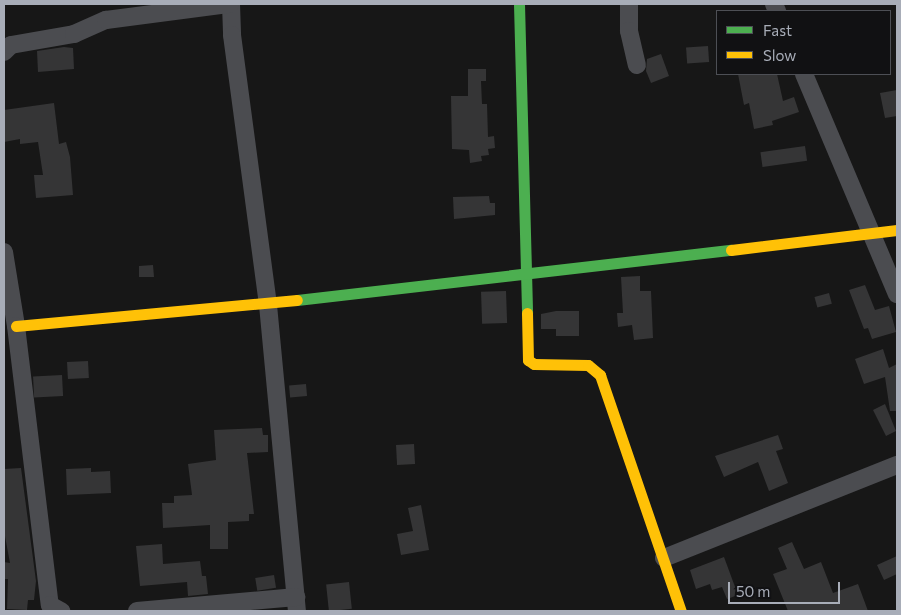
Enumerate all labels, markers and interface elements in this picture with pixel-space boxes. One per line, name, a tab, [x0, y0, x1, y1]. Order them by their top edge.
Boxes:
legend	[716, 10, 891, 75]
text: Fast	[763, 21, 792, 39]
text: Slow	[763, 46, 796, 64]
scale bar	[731, 572, 844, 604]
text: 50 m	[736, 582, 770, 600]

